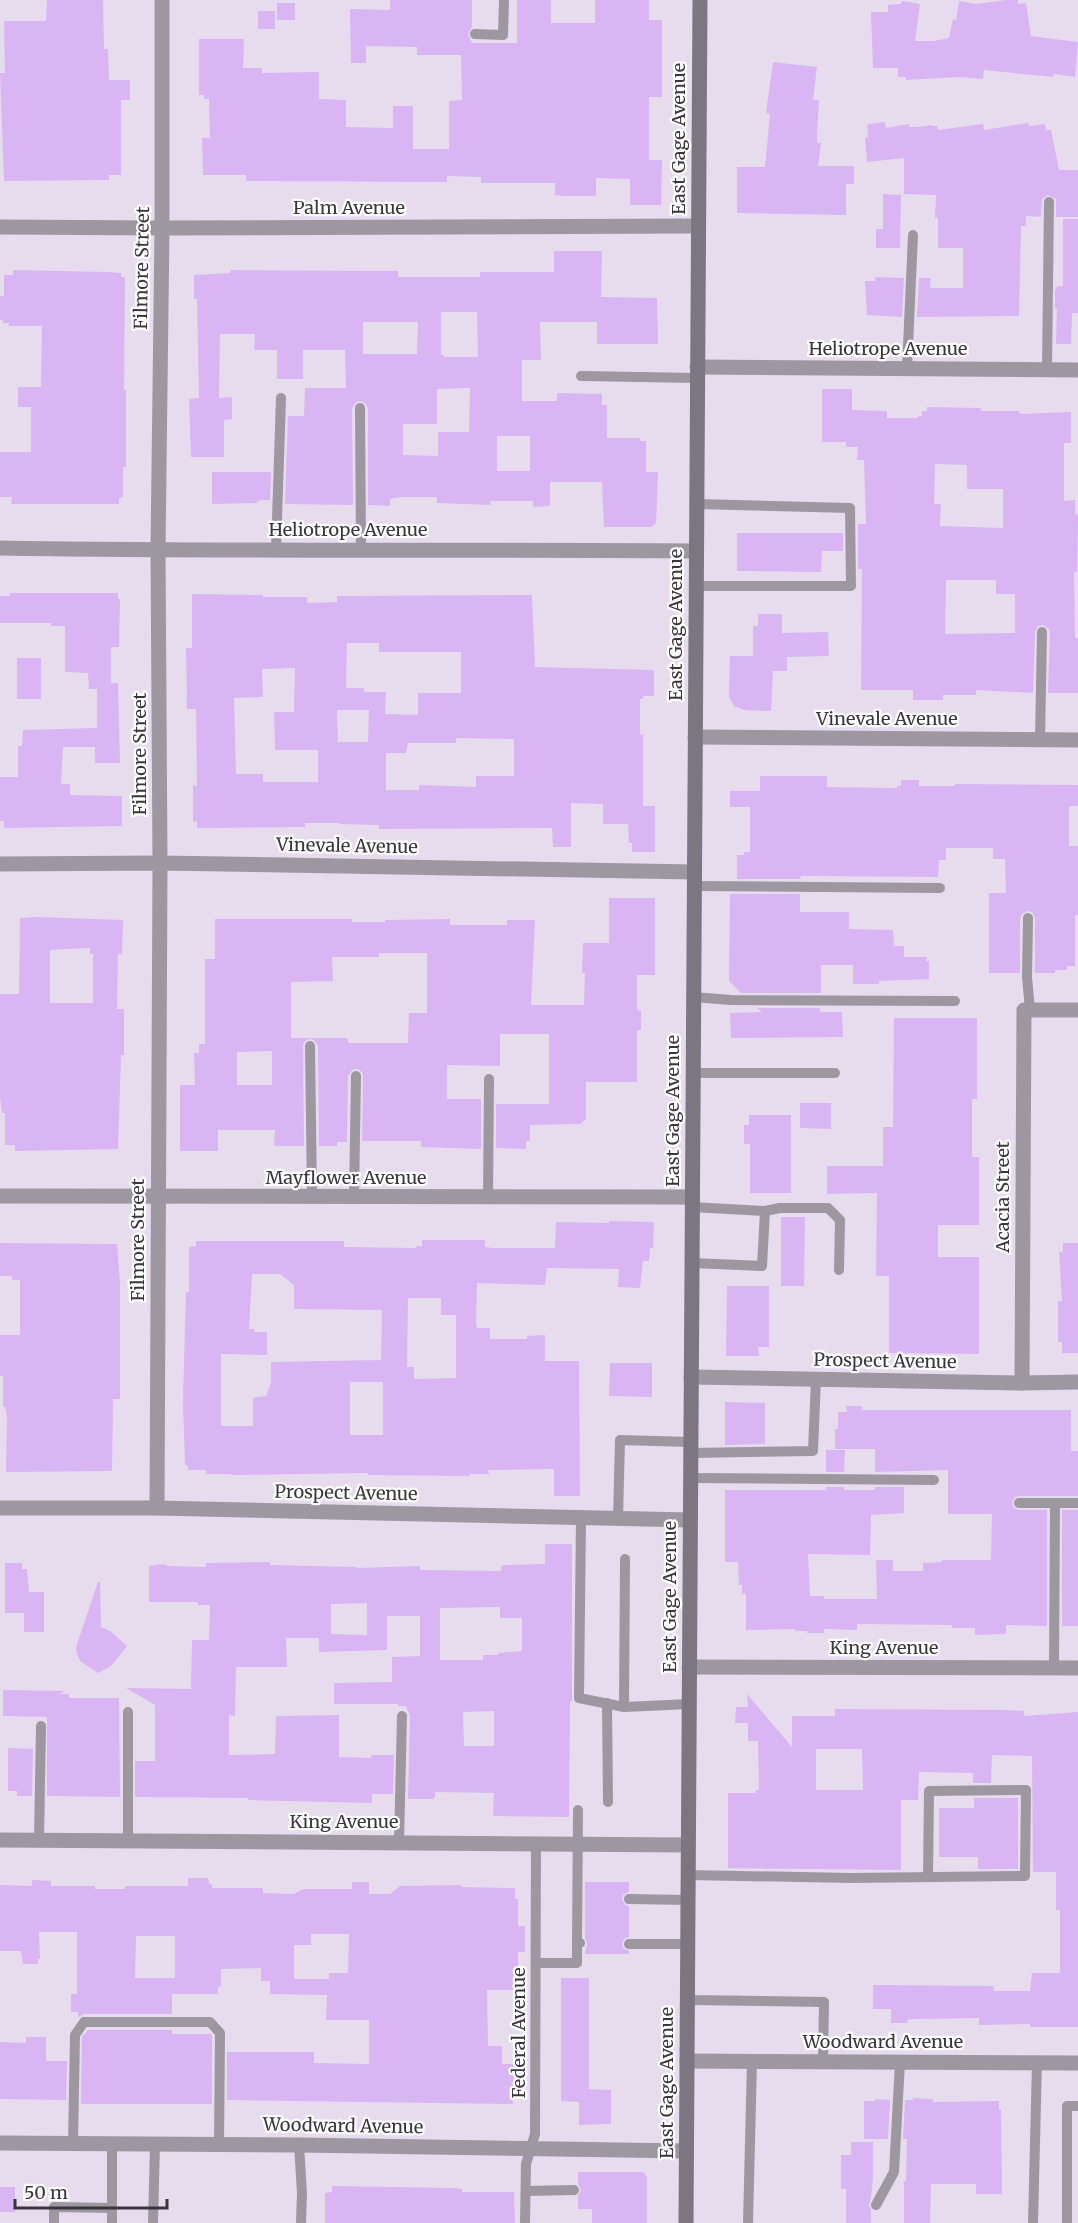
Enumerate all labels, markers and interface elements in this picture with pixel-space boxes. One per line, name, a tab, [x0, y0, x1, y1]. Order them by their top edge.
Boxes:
street label: East Gage Avenue	[667, 63, 690, 215]
street label: Palm Avenue	[293, 196, 405, 219]
street label: Filmore Street	[129, 206, 154, 330]
street label: Heliotrope Avenue	[809, 337, 967, 360]
street label: Heliotrope Avenue	[269, 518, 427, 541]
street label: East Gage Avenue	[664, 549, 687, 701]
street label: Filmore Street	[128, 692, 151, 816]
street label: Vinevale Avenue	[815, 707, 958, 730]
street label: Vinevale Avenue	[275, 833, 418, 858]
street label: East Gage Avenue	[661, 1035, 684, 1187]
street label: Acacia Street	[991, 1141, 1014, 1254]
street label: Mayflower Avenue	[265, 1166, 427, 1189]
street label: Filmore Street	[126, 1178, 149, 1302]
street label: Prospect Avenue	[813, 1348, 957, 1373]
street label: Prospect Avenue	[274, 1480, 418, 1505]
street label: East Gage Avenue	[658, 1521, 681, 1673]
street label: King Avenue	[830, 1636, 938, 1659]
street label: King Avenue	[290, 1810, 398, 1833]
street label: Federal Avenue	[507, 1967, 530, 2099]
street label: East Gage Avenue	[655, 2007, 678, 2159]
street label: Woodward Avenue	[802, 2030, 963, 2053]
street label: Woodward Avenue	[262, 2113, 423, 2138]
scale bar	[15, 2172, 166, 2210]
text: 50 m	[24, 2181, 68, 2204]

